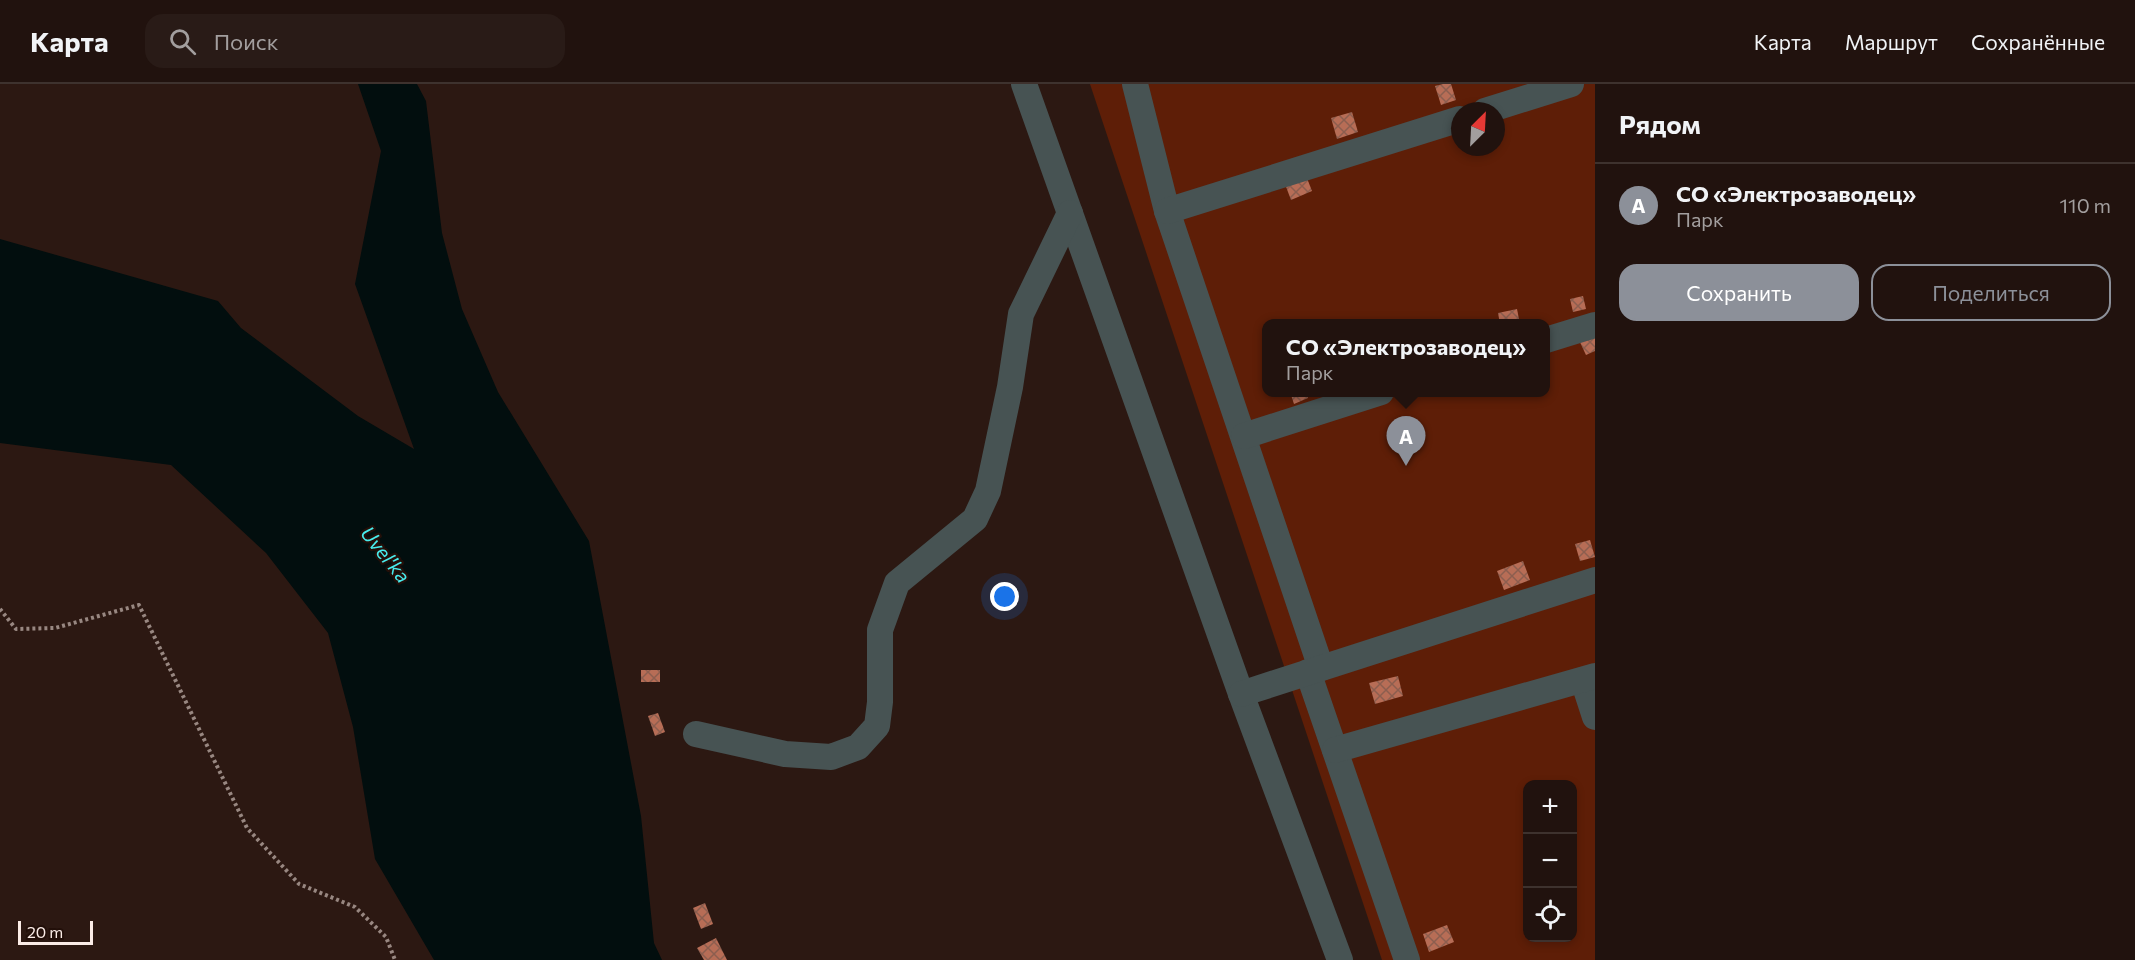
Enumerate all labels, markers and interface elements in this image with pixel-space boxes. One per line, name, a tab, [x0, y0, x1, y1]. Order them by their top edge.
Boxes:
search box	[145, 14, 565, 68]
text: Карта	[30, 24, 109, 58]
icon: search	[166, 25, 199, 58]
text: Поиск	[214, 28, 278, 55]
text: Карта	[1754, 29, 1812, 54]
text: Маршрут	[1845, 29, 1938, 54]
text: Сохранённые	[1971, 29, 2105, 54]
north arrow	[1451, 102, 1505, 156]
text: Рядом	[1619, 108, 1701, 139]
text: СО «Электрозаводец»	[1676, 180, 1916, 207]
text: A	[1631, 193, 1646, 217]
text: 110 m	[2060, 193, 2111, 217]
text: Парк	[1676, 207, 1724, 231]
button: Сохранить	[1619, 264, 1859, 321]
button: Поделиться	[1871, 264, 2111, 321]
popup	[1262, 319, 1550, 397]
text: СО «Электрозаводец»	[1286, 333, 1526, 360]
text: Парк	[1286, 360, 1334, 384]
pin: A	[1386, 416, 1426, 466]
water label: Uvel'ka	[356, 521, 416, 587]
your location	[990, 582, 1019, 611]
map controls	[1523, 780, 1577, 942]
button: +	[1523, 780, 1577, 834]
button: −	[1523, 834, 1577, 888]
button: locate	[1523, 888, 1577, 942]
scale bar	[18, 918, 93, 946]
text: 20 m	[27, 922, 63, 941]

